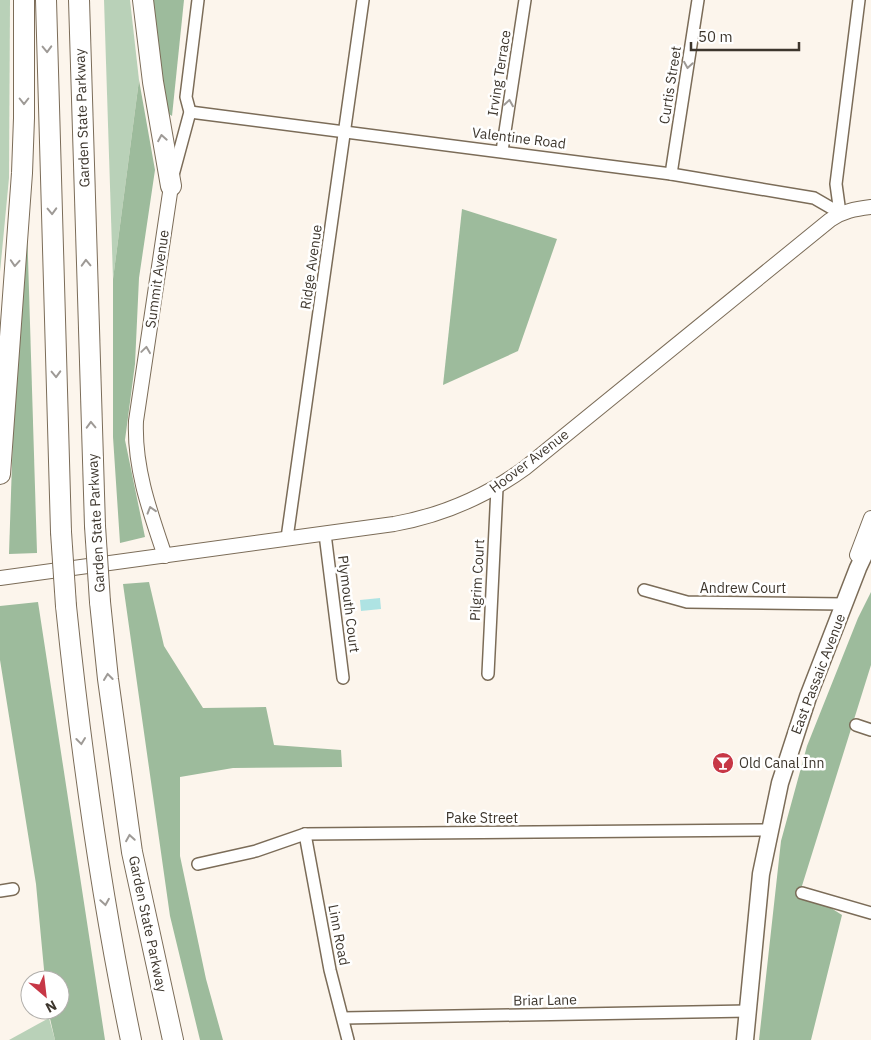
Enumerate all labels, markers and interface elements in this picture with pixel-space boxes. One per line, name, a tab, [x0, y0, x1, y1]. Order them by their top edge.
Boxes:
scale bar	[691, 20, 798, 52]
text: 50 m	[698, 27, 733, 46]
street label: Irving Terrace	[483, 28, 515, 117]
one-way arrow	[42, 45, 52, 53]
street label: Curtis Street	[655, 45, 685, 125]
street label: Garden State Parkway	[71, 48, 93, 188]
one-way arrow	[683, 61, 693, 70]
one-way arrow	[19, 98, 29, 105]
one-way arrow	[504, 98, 514, 107]
street label: Valentine Road	[471, 123, 567, 153]
one-way arrow	[157, 133, 167, 142]
one-way arrow	[46, 207, 57, 215]
street label: Ridge Avenue	[296, 223, 326, 311]
street label: Summit Avenue	[141, 228, 173, 329]
one-way arrow	[81, 258, 92, 266]
one-way arrow	[10, 260, 21, 268]
one-way arrow	[141, 346, 151, 354]
one-way arrow	[51, 370, 61, 378]
one-way arrow	[86, 421, 96, 428]
street label: Hoover Avenue	[486, 425, 573, 497]
street label: Garden State Parkway	[83, 453, 109, 593]
one-way arrow	[146, 506, 156, 514]
street label: Pilgrim Court	[466, 539, 488, 621]
street label: Plymouth Court	[334, 554, 364, 654]
street label: Andrew Court	[700, 579, 786, 597]
street label: East Passaic Avenue	[787, 611, 849, 737]
one-way arrow	[103, 673, 114, 681]
one-way arrow	[75, 738, 86, 746]
bar icon: Old Canal Inn	[711, 751, 735, 775]
place label: Old Canal Inn	[739, 754, 824, 772]
street label: Pake Street	[446, 809, 518, 827]
one-way arrow	[125, 834, 136, 842]
street label: Garden State Parkway	[125, 854, 171, 994]
one-way arrow	[99, 898, 109, 907]
street label: Linn Road	[324, 903, 354, 967]
north arrow	[20, 970, 70, 1020]
street label: Briar Lane	[513, 990, 577, 1010]
text: N	[42, 996, 60, 1017]

